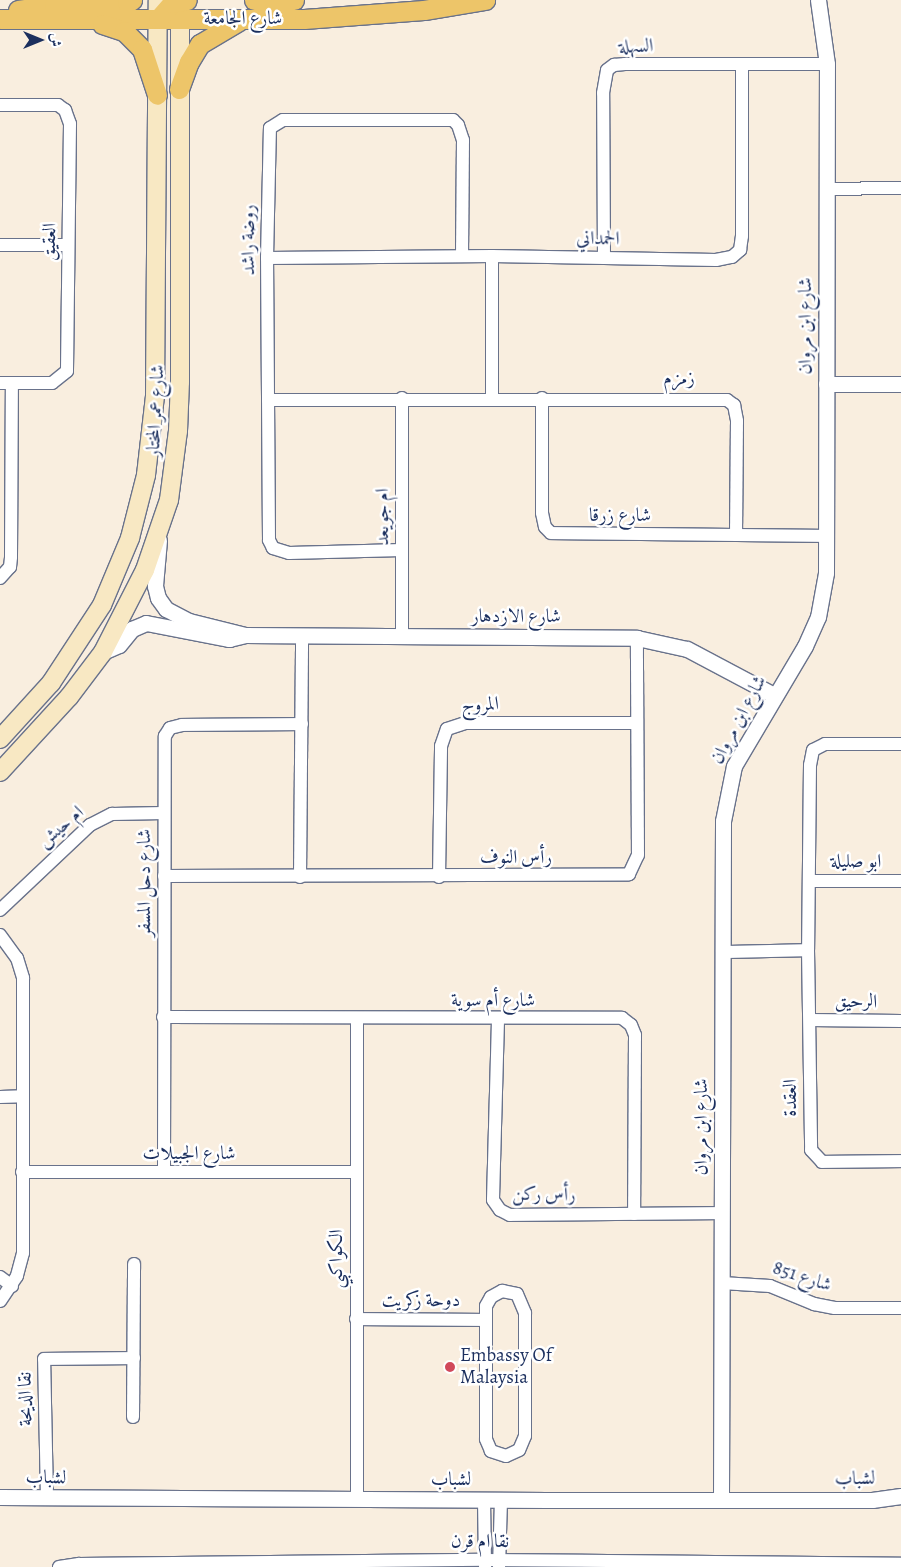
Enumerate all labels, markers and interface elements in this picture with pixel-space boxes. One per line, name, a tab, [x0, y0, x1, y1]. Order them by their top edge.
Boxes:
street label: شارع الجامعة	[204, 8, 282, 30]
north arrow	[15, 15, 65, 65]
text: ش	[46, 33, 65, 47]
street label: السهلة	[618, 35, 654, 59]
street label: روضة راشد	[238, 205, 260, 275]
street label: العقيق	[38, 223, 62, 261]
street label: الحمداني	[576, 227, 620, 251]
street label: شارع ابن مروان	[795, 278, 817, 374]
street label: شارع عمر المختار	[142, 364, 170, 458]
street label: زمزم	[663, 368, 695, 390]
street label: ام جويعد	[372, 488, 394, 546]
street label: شارع زرقا	[589, 505, 651, 527]
street label: شارع الازدهار	[471, 606, 561, 628]
street label: شارع ابن مروان	[706, 672, 772, 768]
street label: المروج	[461, 693, 499, 717]
street label: ام حيش	[33, 801, 89, 853]
street label: شارع دحل المسفر	[134, 829, 156, 937]
street label: رأس النوف	[480, 847, 552, 869]
street label: ابو صليلة	[831, 851, 881, 873]
street label: شارع أم سوية	[451, 990, 535, 1012]
street label: الرحيق	[835, 990, 877, 1014]
street label: شارع ابن مروان	[691, 1079, 713, 1175]
street label: العقدة	[780, 1079, 802, 1117]
street label: شارع الجبيلات	[143, 1143, 235, 1165]
street label: رأس ركن	[512, 1183, 576, 1207]
street label: الكواكبي	[326, 1229, 348, 1289]
street label: شارع 851	[770, 1257, 834, 1297]
street label: دوحة زكريت	[382, 1290, 460, 1312]
place label: Embassy Of Malaysia	[460, 1345, 552, 1389]
marker: Embassy Of Malaysia	[444, 1361, 456, 1373]
street label: نقا الديحة	[14, 1372, 38, 1426]
street label: لشباب	[25, 1466, 67, 1490]
street label: لشباب	[834, 1467, 876, 1491]
street label: لشباب	[431, 1469, 471, 1491]
street label: نقا ام قرن	[451, 1531, 509, 1553]

